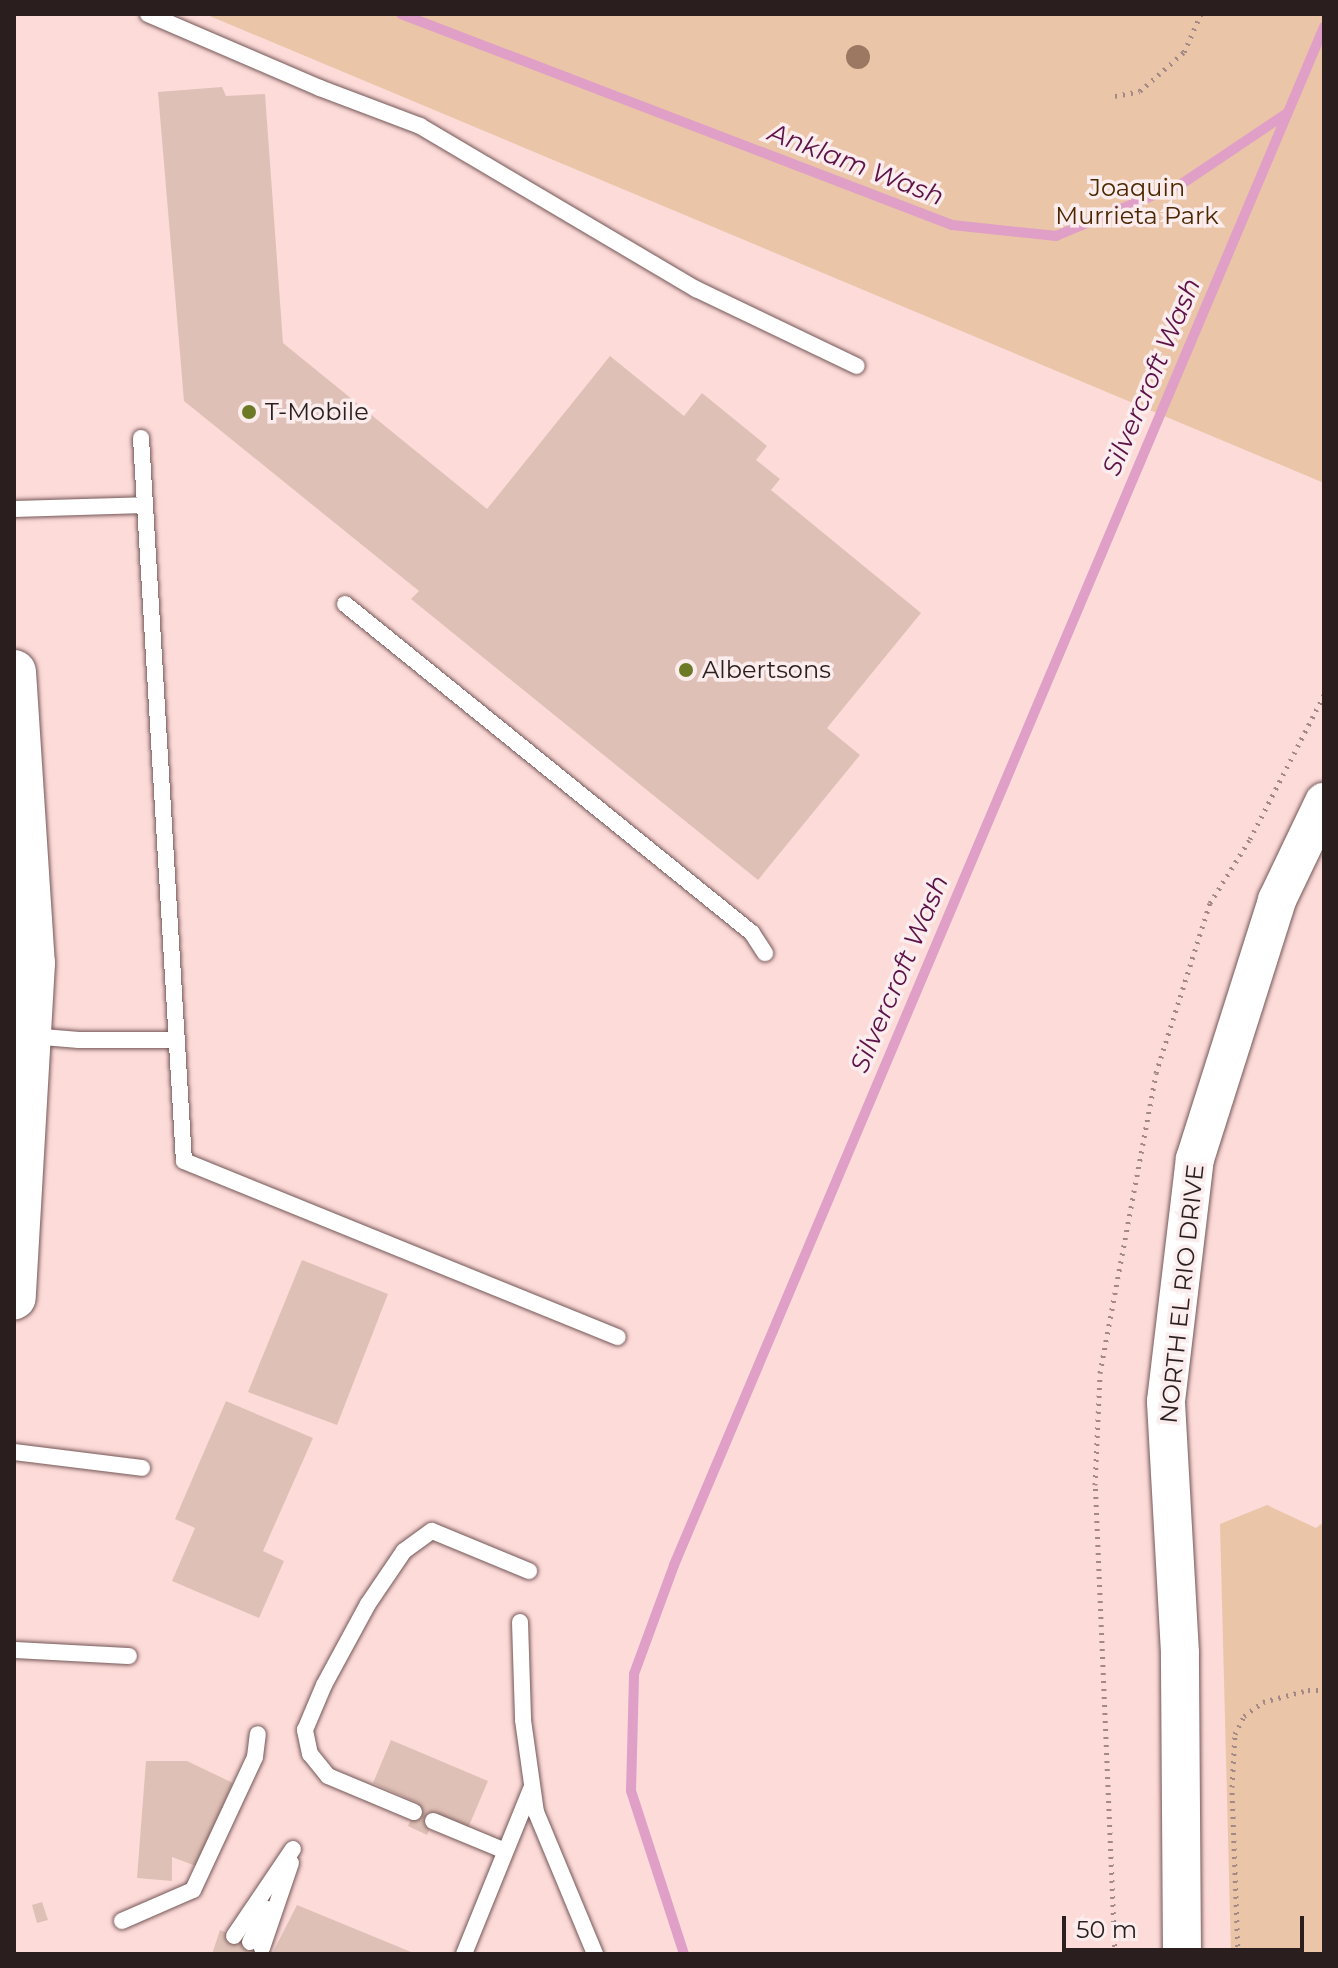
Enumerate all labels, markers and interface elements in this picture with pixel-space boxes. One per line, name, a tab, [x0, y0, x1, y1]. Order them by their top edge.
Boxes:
water label: Anklam Wash	[764, 117, 948, 213]
park label: Joaquin Murrieta Park	[1055, 174, 1219, 230]
water label: Silvercroft Wash	[1096, 274, 1208, 480]
place label: T-Mobile	[265, 398, 369, 426]
marker: T-Mobile	[240, 403, 258, 421]
place label: Albertsons	[702, 656, 831, 684]
marker: Albertsons	[677, 661, 695, 679]
water label: Silvercroft Wash	[844, 871, 956, 1077]
street label: NORTH EL RIO DRIVE	[1154, 1163, 1210, 1425]
scale bar	[1066, 1900, 1308, 1950]
text: 50 m	[1076, 1915, 1137, 1944]

